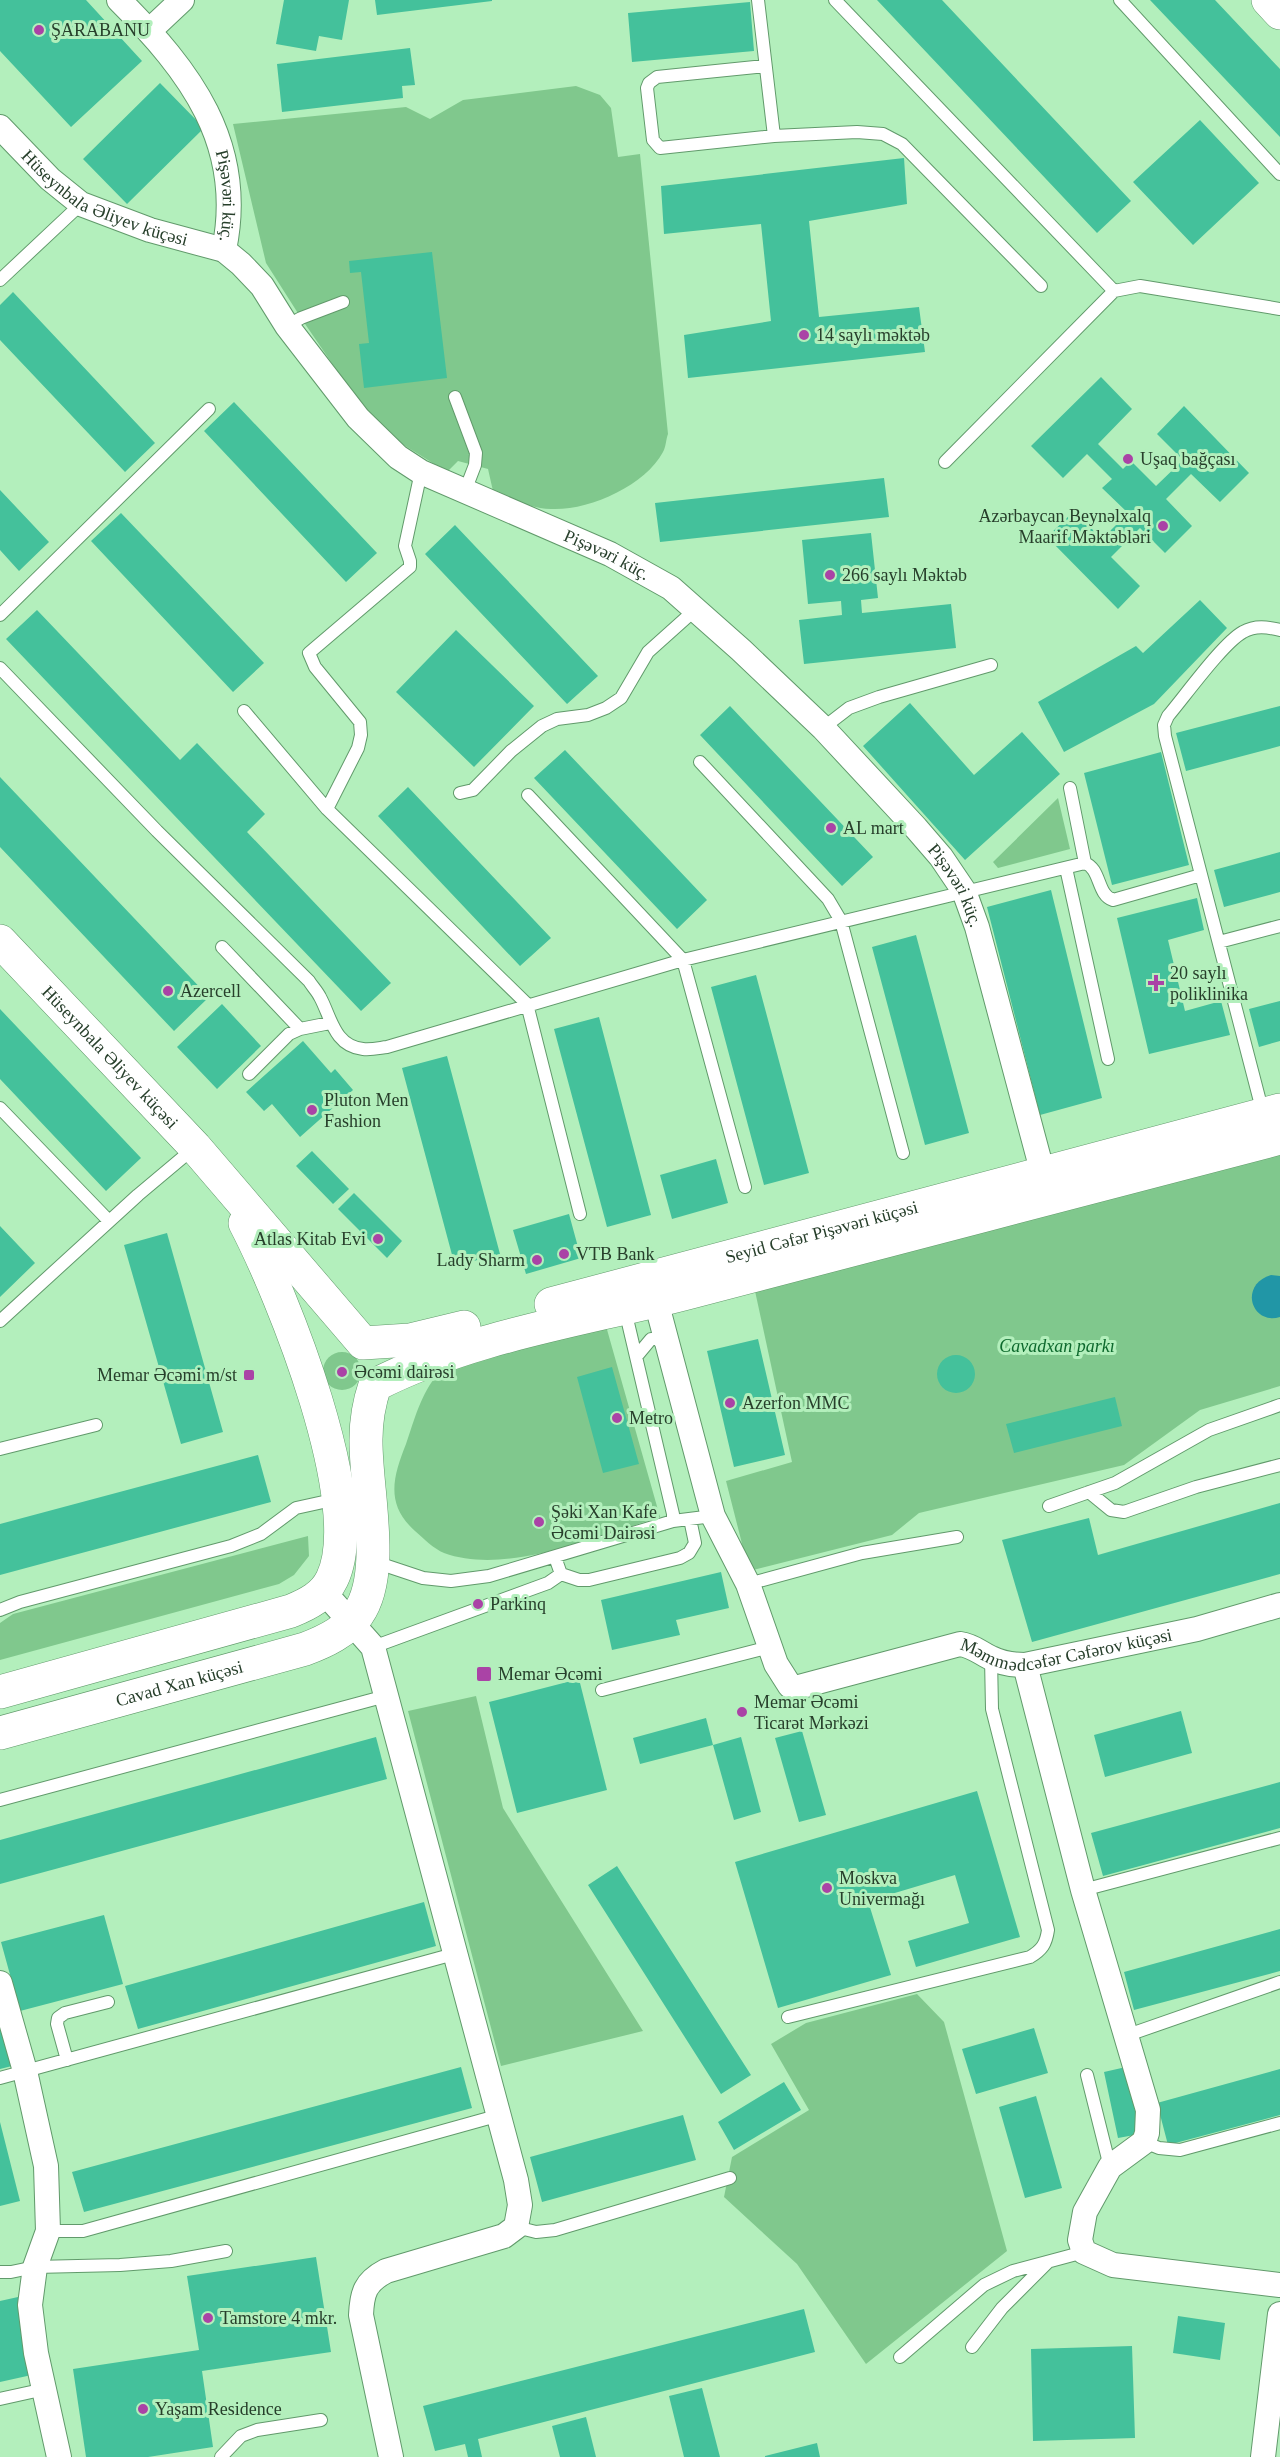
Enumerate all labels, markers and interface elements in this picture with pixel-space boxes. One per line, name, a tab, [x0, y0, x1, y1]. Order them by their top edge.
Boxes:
place label: ŞARABANU	[51, 20, 150, 40]
marker: ŞARABANU	[32, 23, 46, 37]
street label: Hüseynbala Əliyev küçəsi	[17, 146, 190, 250]
street label: Pişəvəri küç.	[212, 147, 239, 244]
place label: 14 saylı məktəb	[816, 325, 930, 345]
marker: 14 saylı məktəb	[797, 328, 811, 342]
place label: Uşaq bağçası	[1140, 449, 1235, 469]
marker: Uşaq bağçası	[1121, 452, 1135, 466]
place label: Azərbaycan Beynəlxalq Maarif Məktəbləri	[979, 506, 1151, 547]
marker: Azərbaycan Beynəlxalq Maarif Məktəbləri	[1156, 519, 1170, 533]
street label: Pişəvəri küç.	[561, 525, 653, 584]
place label: 266 saylı Məktəb	[842, 565, 967, 585]
marker: 266 saylı Məktəb	[823, 568, 837, 582]
place label: AL mart	[843, 818, 904, 838]
marker: AL mart	[824, 821, 838, 835]
street label: Pişəvəri küç.	[924, 840, 986, 930]
place label: 20 saylı poliklinika	[1170, 963, 1248, 1004]
marker: 20 saylı poliklinika	[1147, 974, 1165, 992]
place label: Azercell	[180, 981, 241, 1001]
street label: Hüseynbala Əliyev küçəsi	[38, 982, 182, 1133]
marker: Azercell	[161, 984, 175, 998]
place label: Pluton Men Fashion	[324, 1090, 409, 1131]
marker: Pluton Men Fashion	[305, 1103, 319, 1117]
street label: Seyid Cəfər Pişəvəri küçəsi	[723, 1197, 920, 1267]
place label: Atlas Kitab Evi	[254, 1229, 366, 1249]
marker: Atlas Kitab Evi	[371, 1232, 385, 1246]
place label: VTB Bank	[576, 1244, 655, 1264]
marker: VTB Bank	[557, 1247, 571, 1261]
place label: Lady Sharm	[437, 1250, 525, 1270]
marker: Lady Sharm	[530, 1253, 544, 1267]
park label: Cavadxan parkı	[999, 1336, 1115, 1356]
place label: Əcəmi dairəsi	[354, 1362, 454, 1382]
place label: Memar Əcəmi m/st	[97, 1365, 237, 1385]
marker: Əcəmi dairəsi	[335, 1365, 349, 1379]
marker: Memar Əcəmi m/st	[242, 1368, 256, 1382]
place label: Azerfon MMC	[742, 1393, 849, 1413]
marker: Azerfon MMC	[723, 1396, 737, 1410]
place label: Metro	[629, 1408, 673, 1428]
marker: Metro	[610, 1411, 624, 1425]
place label: Şəki Xan Kafe Əcəmi Dairəsi	[551, 1502, 657, 1543]
marker: Şəki Xan Kafe Əcəmi Dairəsi	[532, 1515, 546, 1529]
place label: Parkinq	[490, 1594, 546, 1614]
marker: Parkinq	[471, 1597, 485, 1611]
street label: Məmmədcəfər Cəfərov küçəsi	[958, 1624, 1174, 1675]
street label: Cavad Xan küçəsi	[113, 1657, 245, 1711]
place label: Memar Əcəmi	[498, 1664, 602, 1684]
marker: Memar Əcəmi	[475, 1665, 493, 1683]
place label: Memar Əcəmi Ticarət Mərkəzi	[754, 1692, 869, 1733]
marker: Memar Əcəmi Ticarət Mərkəzi	[735, 1705, 749, 1719]
place label: Moskva Univermağı	[839, 1868, 925, 1909]
marker: Moskva Univermağı	[820, 1881, 834, 1895]
place label: Tamstore 4 mkr.	[220, 2308, 337, 2328]
marker: Tamstore 4 mkr.	[201, 2311, 215, 2325]
place label: Yaşam Residence	[155, 2399, 282, 2419]
marker: Yaşam Residence	[136, 2402, 150, 2416]

